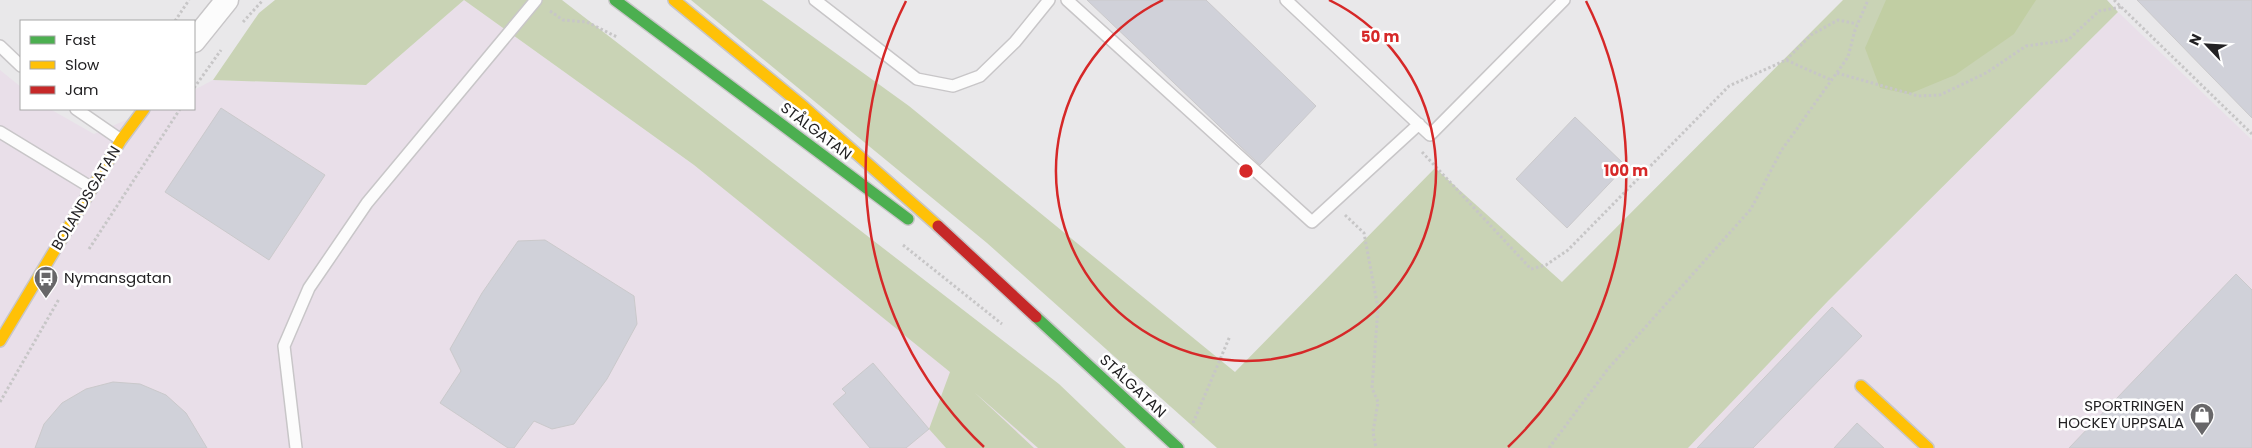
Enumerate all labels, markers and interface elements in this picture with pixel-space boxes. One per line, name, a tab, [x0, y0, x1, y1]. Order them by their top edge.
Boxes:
legend	[20, 20, 195, 110]
north arrow	[2182, 20, 2232, 70]
text: 50 m	[1361, 26, 1399, 47]
text: Fast	[65, 29, 96, 50]
text: N	[2184, 31, 2207, 49]
text: Slow	[65, 54, 100, 75]
text: Jam	[65, 79, 99, 100]
street label: STÅLGATAN	[776, 97, 856, 164]
street label: BOLANDSGATAN	[46, 142, 125, 254]
text: 100 m	[1604, 160, 1648, 181]
centre of rings	[1237, 162, 1255, 180]
bus stop icon: Nymansgatan	[33, 265, 59, 299]
place label: Nymansgatan	[64, 267, 172, 288]
street label: STÅLGATAN	[1095, 349, 1171, 422]
place label: SPORTRINGEN HOCKEY UPPSALA	[2058, 395, 2184, 433]
shop icon: SPORTRINGEN HOCKEY UPPSALA	[2189, 402, 2215, 436]

